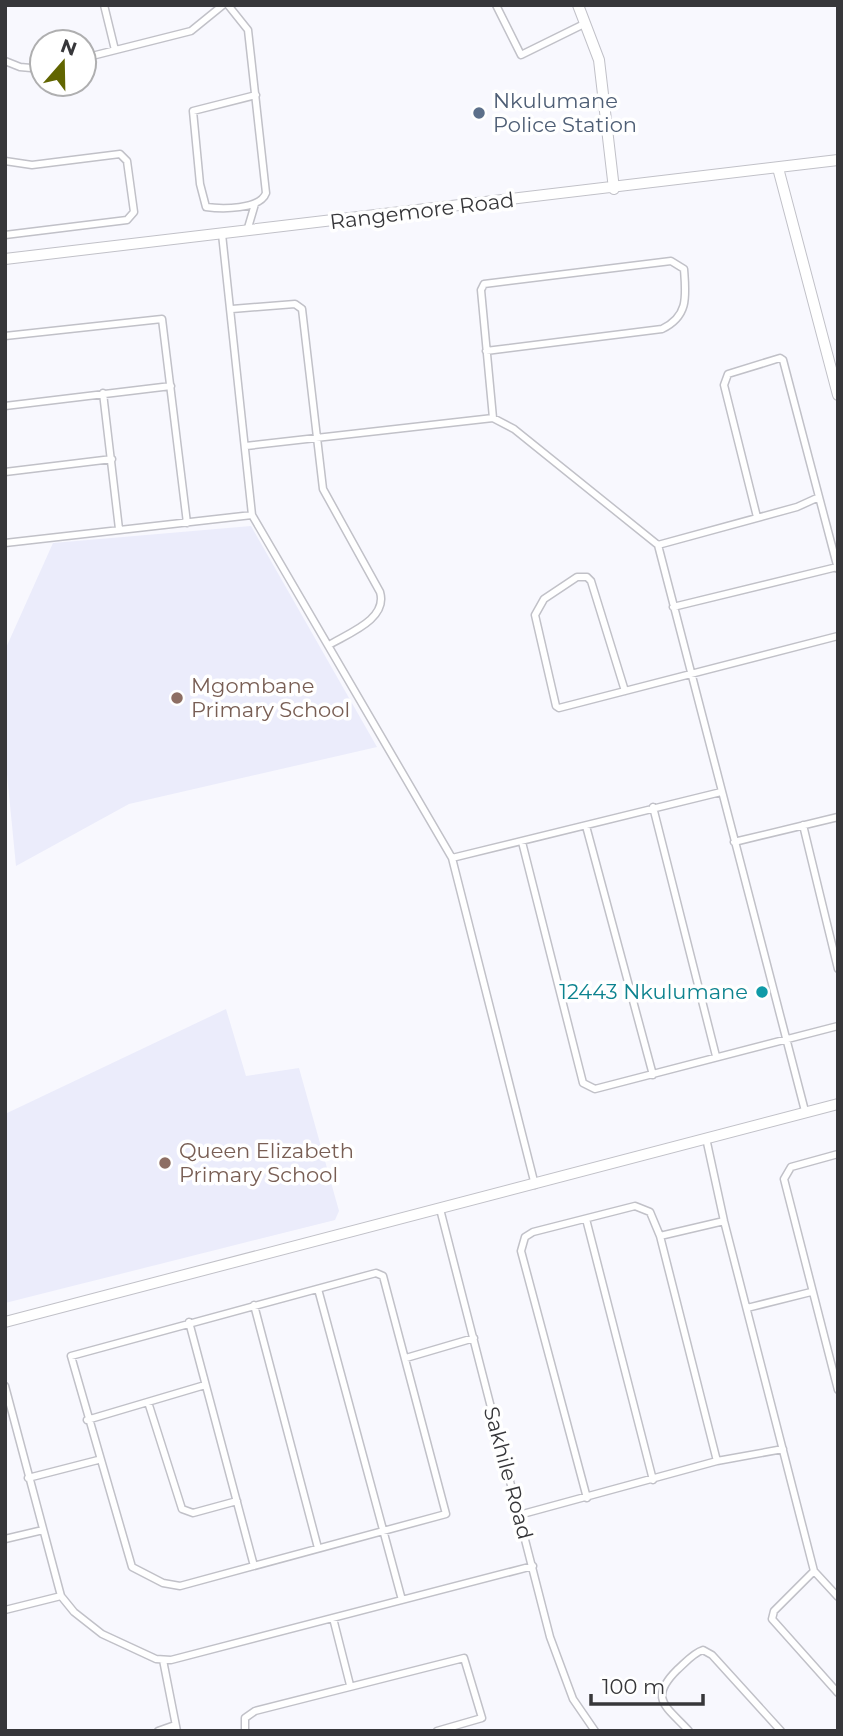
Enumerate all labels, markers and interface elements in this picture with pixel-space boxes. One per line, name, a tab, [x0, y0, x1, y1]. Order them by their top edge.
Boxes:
north arrow	[28, 28, 98, 98]
text: N	[57, 34, 80, 61]
place label: Nkulumane Police Station	[493, 88, 637, 137]
marker: Nkulumane Police Station	[471, 105, 487, 121]
street label: Rangemore Road	[328, 187, 515, 234]
place label: Mgombane Primary School	[191, 673, 350, 722]
marker: Mgombane Primary School	[169, 690, 185, 706]
place label: 12443 Nkulumane	[559, 979, 748, 1004]
marker: 12443 Nkulumane	[754, 984, 770, 1000]
place label: Queen Elizabeth Primary School	[179, 1138, 354, 1187]
marker: Queen Elizabeth Primary School	[157, 1155, 173, 1171]
street label: Sakhile Road	[479, 1404, 538, 1542]
scale bar	[591, 1662, 703, 1706]
text: 100 m	[602, 1674, 665, 1699]

